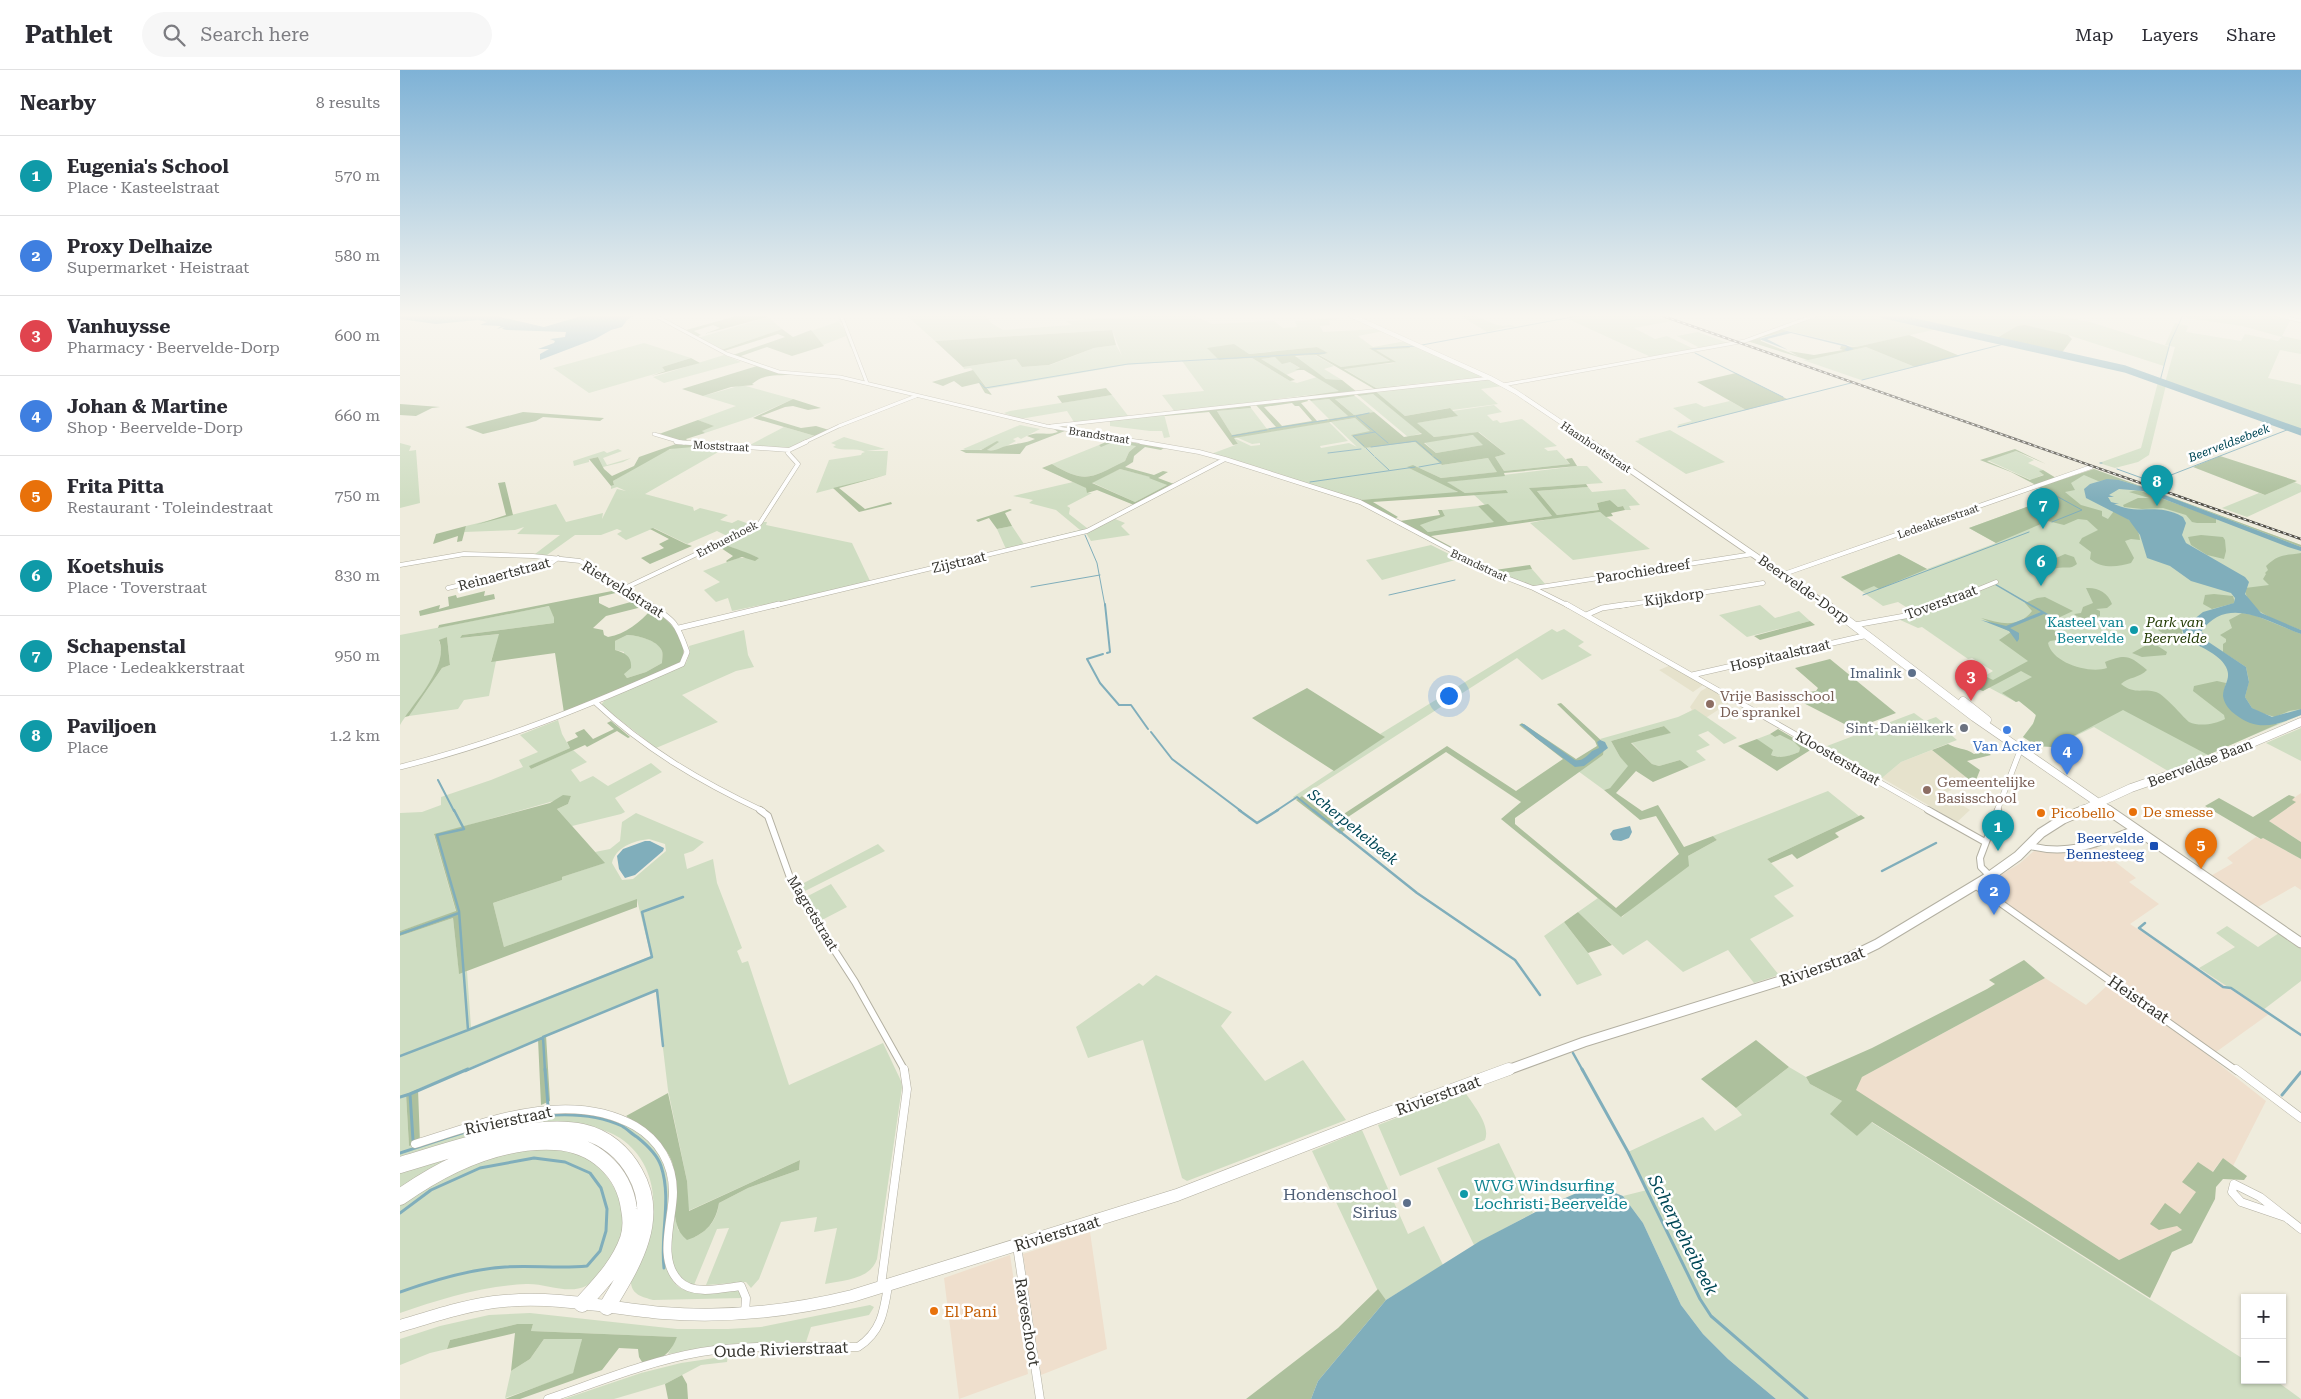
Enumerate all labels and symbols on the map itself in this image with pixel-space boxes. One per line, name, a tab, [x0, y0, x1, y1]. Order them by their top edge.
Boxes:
street label: Haanhoutstraat	[1558, 419, 1633, 476]
water label: Beerveldsebeek	[2185, 421, 2272, 465]
street label: Brandstraat	[1068, 424, 1130, 447]
street label: Moststraat	[693, 439, 749, 454]
pin: 8	[2141, 465, 2173, 506]
pin: 7	[2027, 488, 2059, 529]
street label: Ledeakkerstraat	[1896, 501, 1981, 542]
street label: Ertbuerhoek	[694, 518, 760, 560]
pin: 6	[2025, 545, 2057, 586]
street label: Brandstraat	[1448, 547, 1509, 584]
street label: Zijstraat	[930, 548, 988, 576]
street label: Beervelde-Dorp	[1755, 552, 1853, 626]
street label: Reinaertstraat	[456, 554, 552, 594]
street label: Parochiedreef	[1595, 556, 1692, 586]
street label: Rietveldstraat	[579, 557, 667, 621]
street label: Toverstraat	[1903, 582, 1979, 622]
street label: Kijkdorp	[1643, 585, 1705, 609]
place label: Kasteel van Beervelde	[2047, 614, 2124, 646]
park label: Park van Beervelde	[2142, 614, 2207, 646]
marker: Kasteel van Beervelde	[2128, 624, 2140, 636]
street label: Hospitaalstraat	[1728, 636, 1832, 674]
pin: 3	[1955, 660, 1987, 701]
place label: Imalink	[1850, 665, 1902, 681]
marker: Imalink	[1906, 667, 1918, 679]
your location	[1436, 683, 1462, 709]
place label: Vrije Basisschool De sprankel	[1720, 688, 1835, 720]
marker: Vrije Basisschool De sprankel	[1704, 698, 1716, 710]
place label: Sint-Daniëlkerk	[1846, 720, 1954, 736]
marker: Sint-Daniëlkerk	[1958, 722, 1970, 734]
marker: Van Acker	[2001, 724, 2013, 736]
street label: Kloosterstraat	[1793, 727, 1883, 789]
pin: 4	[2051, 734, 2083, 775]
street label: Beerveldse Baan	[2145, 736, 2255, 790]
place label: Van Acker	[1973, 738, 2042, 754]
place label: Gemeentelijke Basisschool	[1937, 774, 2035, 806]
marker: Gemeentelijke Basisschool	[1921, 784, 1933, 796]
water label: Scherpeheibeek	[1304, 785, 1402, 869]
place label: De smesse	[2143, 804, 2213, 820]
place label: Picobello	[2051, 805, 2115, 821]
marker: De smesse	[2127, 806, 2139, 818]
marker: Picobello	[2035, 807, 2047, 819]
pin: 1	[1982, 810, 2014, 851]
pin: 5	[2185, 828, 2217, 869]
place label: Beervelde Bennesteeg	[2066, 830, 2144, 862]
marker: Beervelde Bennesteeg	[2148, 840, 2160, 852]
street label: Magretstraat	[784, 873, 842, 953]
pin: 2	[1978, 874, 2010, 915]
street label: Rivierstraat	[1777, 942, 1867, 991]
street label: Heistraat	[2105, 972, 2173, 1027]
street label: Rivierstraat	[1393, 1071, 1483, 1120]
street label: Rivierstraat	[463, 1102, 554, 1139]
water label: Scherpeheibeek	[1644, 1170, 1723, 1299]
place label: WVG Windsurfing Lochristi-Beervelde	[1474, 1176, 1628, 1213]
place label: Hondenschool Sirius	[1283, 1185, 1397, 1222]
marker: WVG Windsurfing Lochristi-Beervelde	[1458, 1188, 1470, 1200]
marker: Hondenschool Sirius	[1401, 1197, 1413, 1209]
street label: Rivierstraat	[1012, 1211, 1102, 1256]
street label: Raveschoot	[1011, 1276, 1044, 1368]
place label: El Pani	[944, 1302, 997, 1321]
marker: El Pani	[928, 1305, 940, 1317]
street label: Oude Rivierstraat	[713, 1338, 849, 1361]

